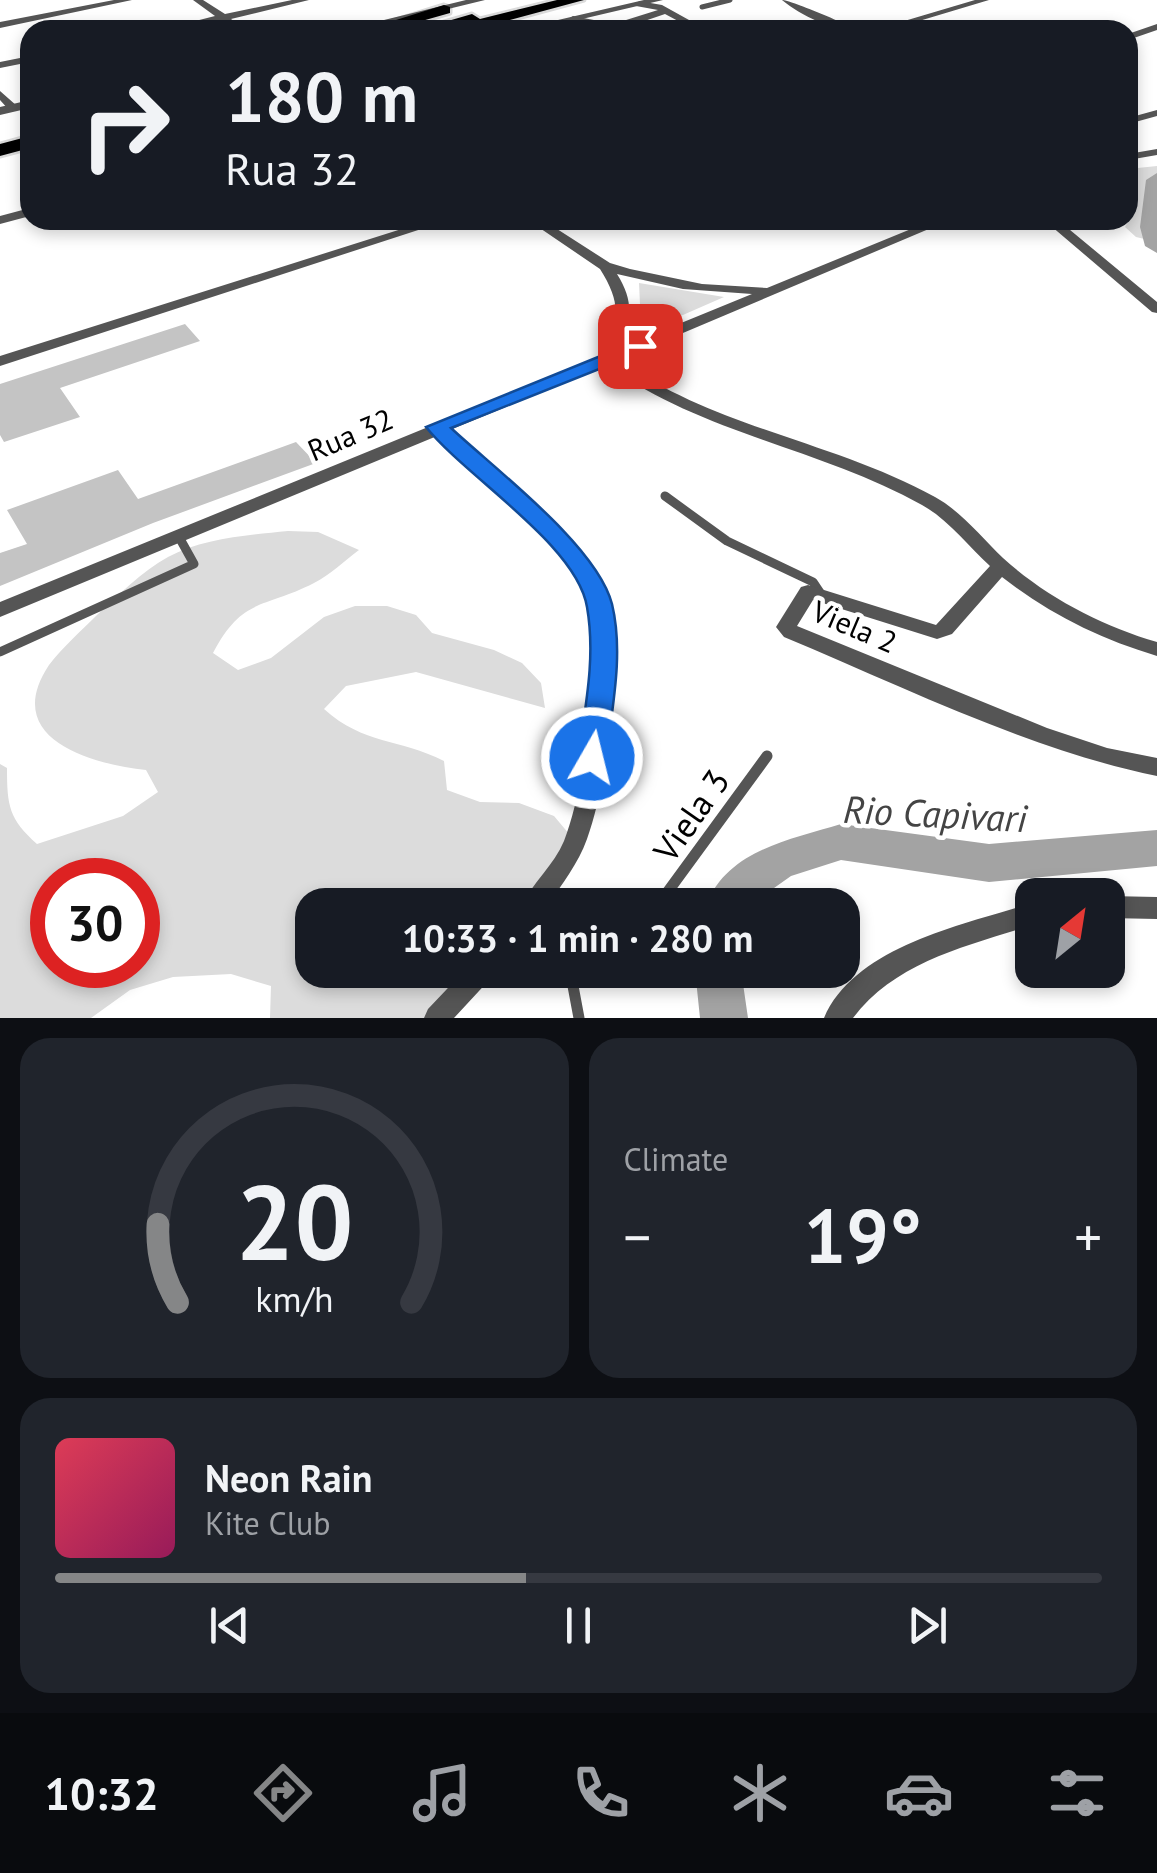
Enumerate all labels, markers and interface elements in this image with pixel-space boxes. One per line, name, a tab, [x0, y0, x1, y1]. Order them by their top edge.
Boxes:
text: 180 m	[225, 51, 418, 141]
icon: right	[60, 60, 190, 190]
text: Rua 32	[225, 139, 359, 197]
pin	[598, 304, 683, 389]
icon: arrive	[613, 319, 668, 374]
street label: Rua 32	[301, 399, 399, 469]
street label: Viela 2	[806, 590, 903, 661]
position arrow	[540, 706, 644, 810]
street label: Viela 3	[642, 760, 739, 871]
water label: Rio Capivari	[842, 784, 1029, 842]
speed limit sign: 30	[30, 858, 160, 988]
north arrow	[1015, 878, 1125, 988]
map controls	[1015, 878, 1125, 988]
text: 10:33 · 1 min · 280 m	[402, 913, 753, 962]
text: Climate	[624, 1138, 728, 1180]
text: 20	[235, 1154, 353, 1289]
text: 19°	[804, 1187, 922, 1284]
text: −	[624, 1201, 651, 1272]
text: +	[1074, 1201, 1102, 1272]
text: km/h	[255, 1276, 333, 1322]
text: Neon Rain	[205, 1453, 372, 1502]
text: Kite Club	[205, 1502, 331, 1544]
icon: previous	[202, 1598, 257, 1653]
icon: pause	[551, 1598, 606, 1653]
icon: next	[900, 1598, 955, 1653]
icon: directions	[248, 1758, 318, 1828]
icon: music	[407, 1758, 477, 1828]
icon: phone	[566, 1758, 636, 1828]
icon: climate	[725, 1758, 795, 1828]
icon: car	[884, 1758, 954, 1828]
icon: filters	[1042, 1758, 1112, 1828]
text: 10:32	[44, 1764, 159, 1822]

